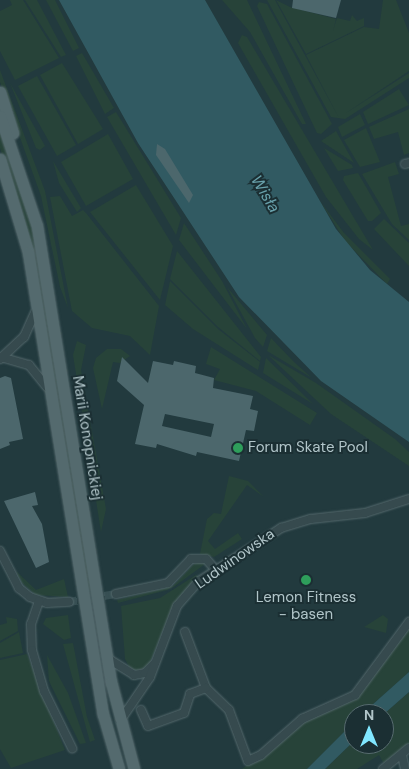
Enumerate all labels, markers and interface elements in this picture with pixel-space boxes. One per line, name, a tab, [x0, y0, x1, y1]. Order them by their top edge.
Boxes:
water label: Wisła	[246, 172, 284, 216]
street label: Marii Konopnickiej	[68, 375, 106, 501]
place label: Forum Skate Pool	[248, 439, 368, 457]
marker: Forum Skate Pool	[232, 442, 244, 454]
street label: Ludwinowska	[192, 525, 278, 593]
marker: Lemon Fitness - basen	[300, 574, 312, 586]
place label: Lemon Fitness - basen	[256, 588, 356, 623]
north arrow	[344, 704, 394, 754]
text: N	[364, 706, 374, 724]

